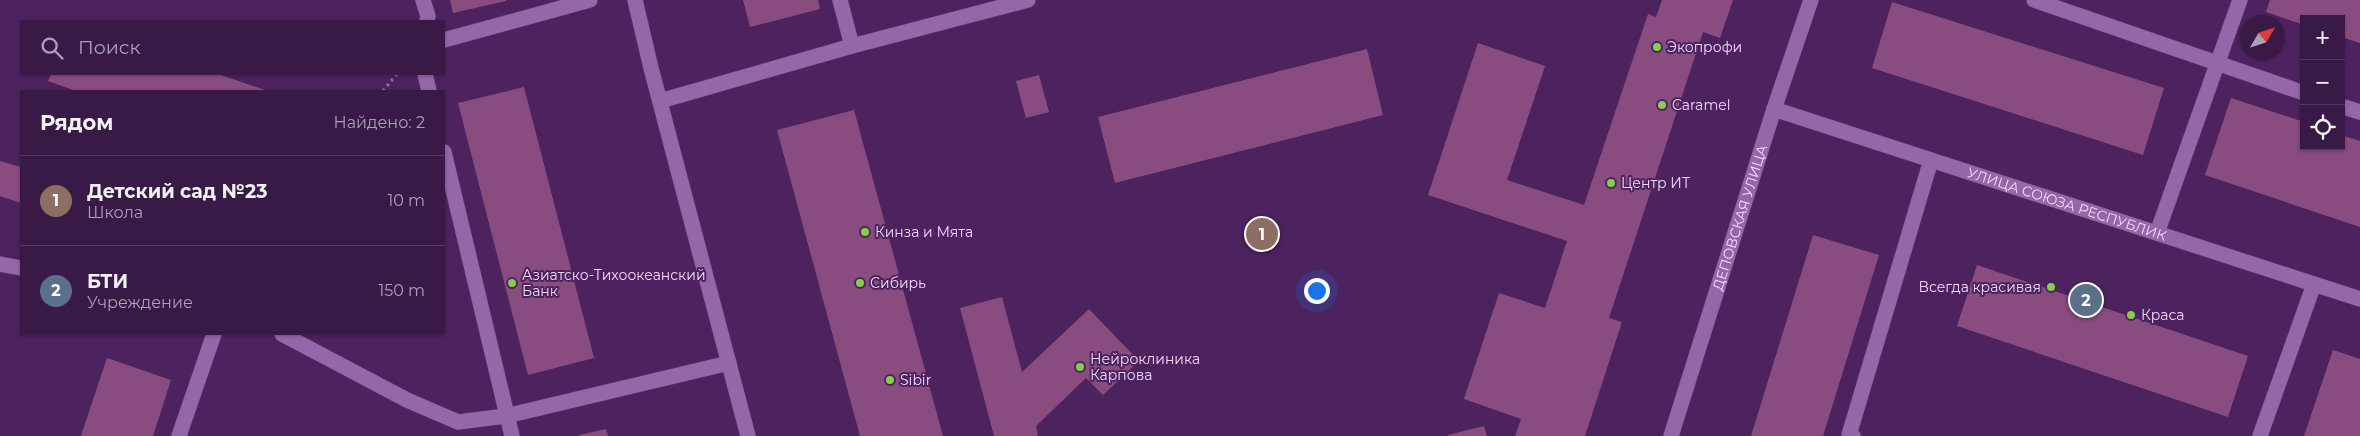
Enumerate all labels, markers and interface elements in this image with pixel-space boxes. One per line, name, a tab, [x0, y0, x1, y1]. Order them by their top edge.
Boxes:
north arrow	[2240, 15, 2285, 60]
map controls	[2300, 15, 2345, 150]
button: +	[2300, 15, 2345, 60]
search box	[20, 20, 445, 75]
icon: search	[38, 34, 66, 62]
text: Поиск	[78, 36, 141, 59]
place label: Экопрофи	[1667, 38, 1742, 56]
marker: Экопрофи	[1651, 41, 1663, 53]
button: −	[2300, 60, 2345, 105]
place label: Caramel	[1672, 96, 1730, 114]
marker: Caramel	[1656, 99, 1668, 111]
button: locate	[2300, 105, 2345, 150]
text: Рядом	[40, 110, 113, 135]
text: Найдено: 2	[334, 113, 425, 132]
street label: ДЕПОВСКАЯ УЛИЦА	[1708, 142, 1771, 292]
street label: УЛИЦА СОЮЗА РЕСПУБЛИК	[1965, 163, 2169, 245]
place label: Центр ИТ	[1621, 174, 1691, 192]
marker: Центр ИТ	[1605, 177, 1617, 189]
text: Детский сад №23	[87, 180, 267, 203]
text: 1	[53, 191, 59, 210]
text: 10 m	[387, 191, 425, 210]
text: Школа	[87, 203, 143, 222]
pin: 1	[1246, 215, 1278, 253]
place label: Кинза и Мята	[875, 223, 973, 241]
marker: Кинза и Мята	[859, 226, 871, 238]
place label: Азиатско-Тихоокеанский Банк	[522, 266, 706, 300]
text: БТИ	[87, 270, 128, 293]
place label: Сибирь	[870, 274, 926, 292]
marker: Азиатско-Тихоокеанский Банк	[506, 277, 518, 289]
marker: Сибирь	[854, 277, 866, 289]
your location	[1304, 278, 1330, 304]
place label: Всегда красивая	[1918, 278, 2041, 296]
text: 2	[51, 281, 61, 300]
text: 150 m	[378, 281, 425, 300]
marker: Всегда красивая	[2045, 281, 2057, 293]
pin: 2	[2070, 281, 2102, 319]
text: Учреждение	[87, 293, 193, 312]
place label: Краса	[2141, 306, 2184, 324]
marker: Краса	[2125, 309, 2137, 321]
place label: Нейроклиника Карпова	[1090, 350, 1200, 384]
marker: Нейроклиника Карпова	[1074, 361, 1086, 373]
place label: Sibir	[900, 371, 932, 389]
marker: Sibir	[884, 374, 896, 386]

